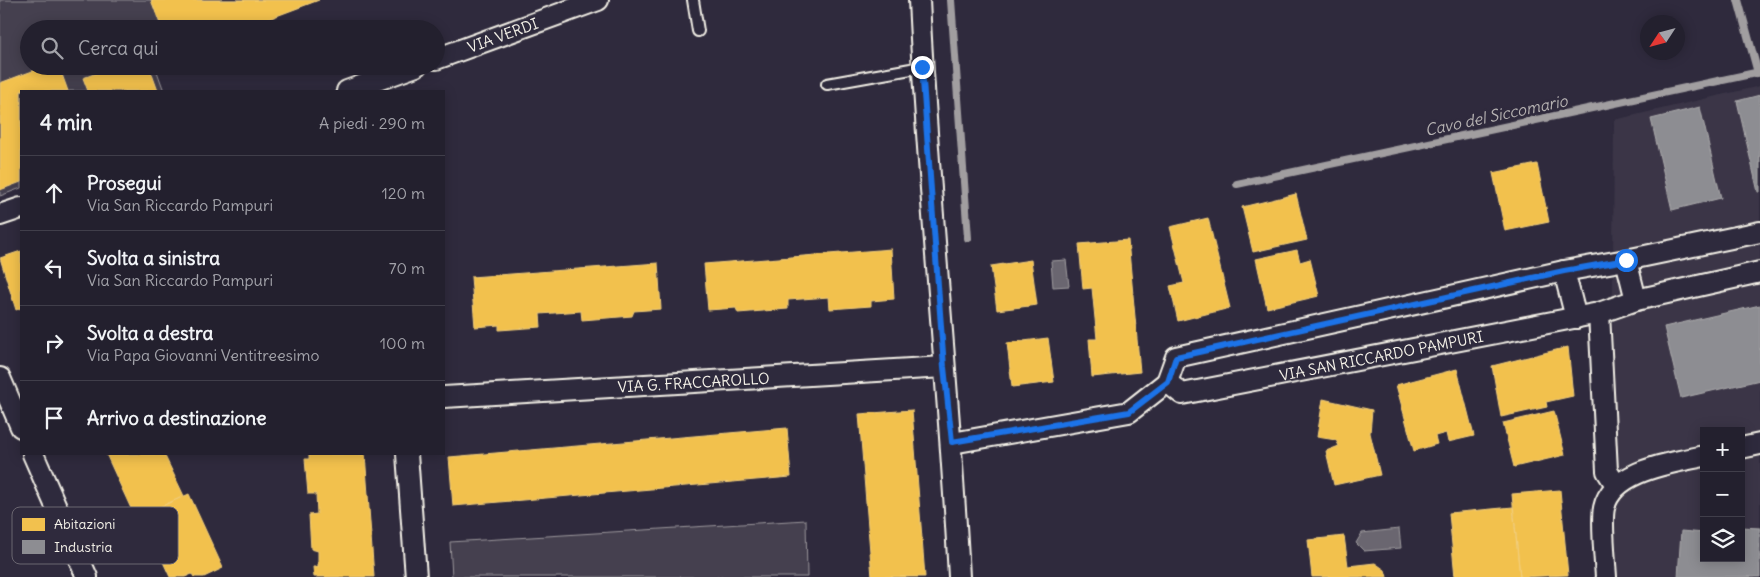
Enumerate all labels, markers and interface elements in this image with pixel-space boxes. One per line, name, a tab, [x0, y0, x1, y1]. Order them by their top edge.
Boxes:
street label: VIA VERDI	[465, 13, 541, 56]
north arrow	[1640, 15, 1685, 60]
search box	[20, 20, 445, 75]
icon: search	[38, 34, 66, 62]
text: Cerca qui	[78, 36, 159, 60]
route end	[911, 56, 934, 79]
water label: Cavo del Siccomario	[1423, 90, 1570, 140]
text: 4 min	[40, 109, 92, 136]
text: A piedi · 290 m	[319, 113, 425, 133]
text: Prosegui	[87, 171, 162, 195]
icon: ahead	[40, 179, 68, 207]
text: 120 m	[382, 183, 425, 203]
text: Via San Riccardo Pampuri	[87, 195, 273, 215]
text: Svolta a sinistra	[87, 246, 220, 270]
route start	[1615, 249, 1638, 272]
icon: left	[40, 254, 68, 282]
text: 70 m	[389, 258, 425, 278]
text: Via San Riccardo Pampuri	[87, 270, 273, 290]
text: Svolta a destra	[87, 321, 213, 345]
street label: VIA SAN RICCARDO PAMPURI	[1278, 326, 1485, 384]
icon: right	[40, 329, 68, 357]
text: 100 m	[380, 333, 425, 353]
text: Via Papa Giovanni Ventitreesimo	[87, 345, 320, 365]
street label: VIA G. FRACCAROLLO	[617, 368, 770, 396]
icon: arrive	[40, 404, 68, 432]
text: Arrivo a destinazione	[87, 406, 266, 430]
map controls	[1700, 427, 1745, 562]
button: +	[1700, 427, 1745, 472]
button: −	[1700, 472, 1745, 517]
legend	[12, 507, 178, 564]
text: Abitazioni	[54, 515, 116, 533]
button: layers	[1700, 517, 1745, 562]
text: Industria	[54, 538, 112, 556]

